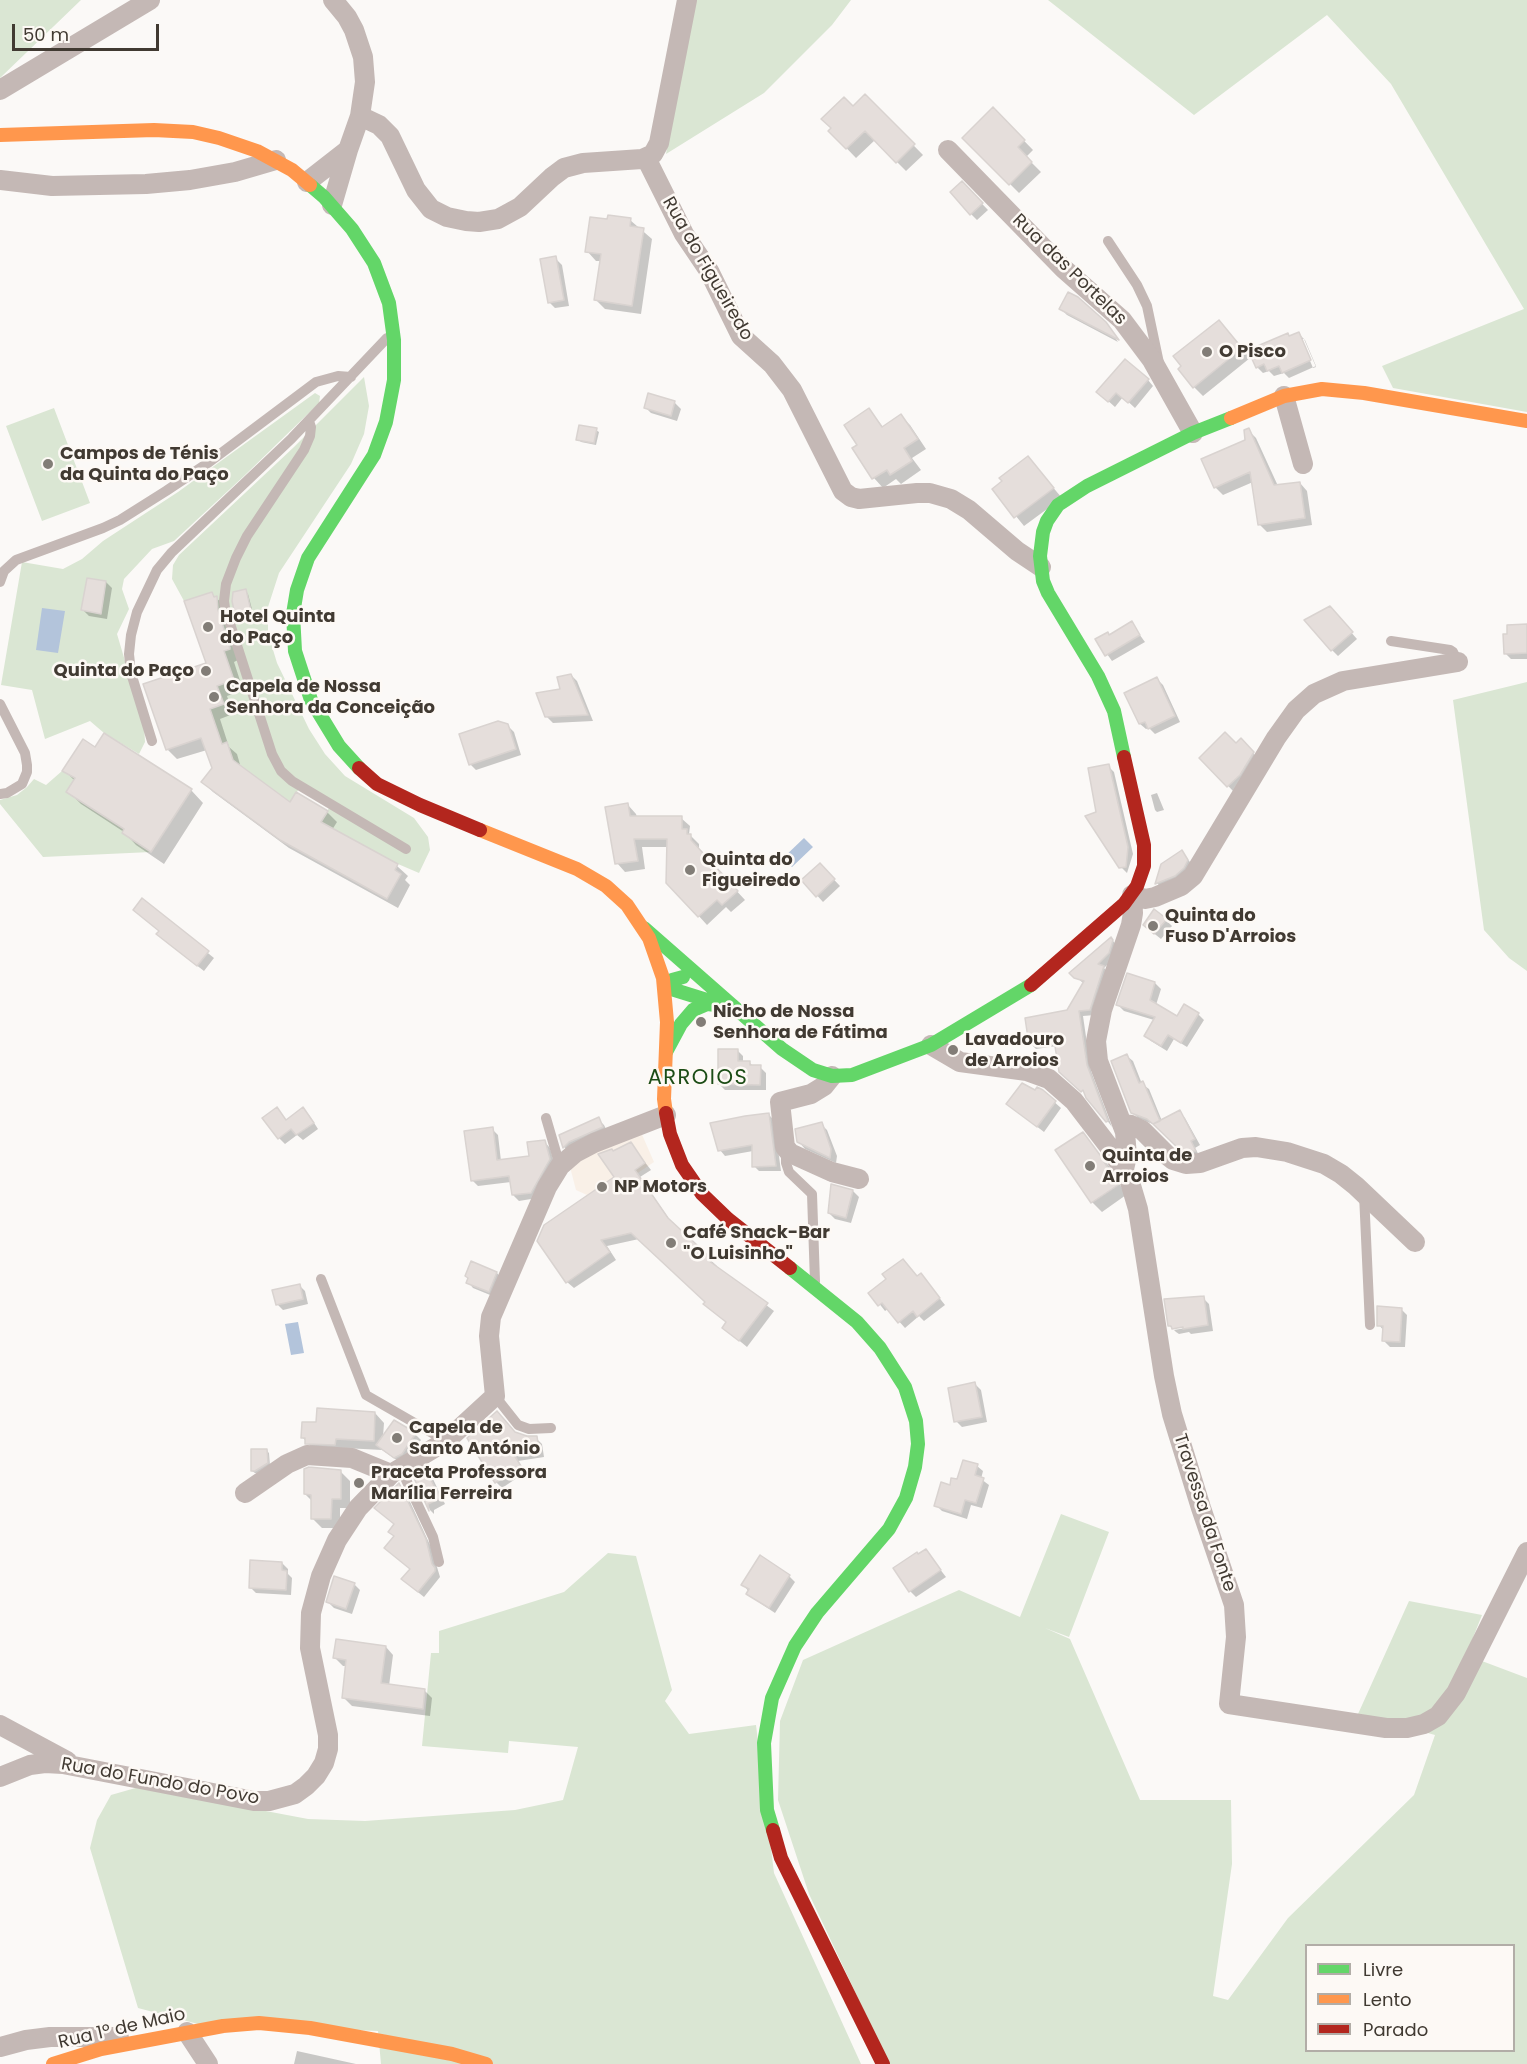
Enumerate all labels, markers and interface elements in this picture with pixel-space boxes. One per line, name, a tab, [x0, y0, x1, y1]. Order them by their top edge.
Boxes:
scale bar	[15, 12, 162, 50]
text: 50 m	[23, 22, 69, 47]
street label: Rua do Figueiredo	[657, 193, 757, 345]
street label: Rua das Portelas	[1007, 210, 1131, 330]
place label: O Pisco	[1219, 341, 1286, 363]
marker: O Pisco	[1200, 345, 1214, 359]
place label: Campos de Ténis da Quinta do Paço	[60, 443, 229, 486]
marker: Campos de Ténis da Quinta do Paço	[41, 457, 55, 471]
place label: Hotel Quinta do Paço	[220, 606, 335, 648]
marker: Hotel Quinta do Paço	[201, 620, 215, 634]
place label: Quinta do Paço	[54, 660, 194, 682]
marker: Quinta do Paço	[199, 664, 213, 678]
place label: Capela de Nossa Senhora da Conceição	[226, 676, 435, 718]
marker: Capela de Nossa Senhora da Conceição	[207, 690, 221, 704]
place label: Quinta do Figueiredo	[702, 849, 800, 892]
marker: Quinta do Figueiredo	[683, 863, 697, 877]
place label: Quinta do Fuso D'Arroios	[1165, 905, 1296, 948]
marker: Quinta do Fuso D'Arroios	[1146, 919, 1160, 933]
place label: Nicho de Nossa Senhora de Fátima	[713, 1001, 888, 1044]
marker: Nicho de Nossa Senhora de Fátima	[694, 1015, 708, 1029]
place label: Lavadouro de Arroios	[965, 1029, 1064, 1072]
marker: Lavadouro de Arroios	[946, 1043, 960, 1057]
district label: ARROIOS	[648, 1066, 748, 1092]
place label: Quinta de Arroios	[1102, 1145, 1192, 1188]
marker: Quinta de Arroios	[1083, 1159, 1097, 1173]
place label: NP Motors	[614, 1176, 707, 1198]
marker: NP Motors	[595, 1180, 609, 1194]
place label: Café Snack-Bar "O Luisinho"	[683, 1222, 830, 1264]
marker: Café Snack-Bar "O Luisinho"	[664, 1236, 678, 1250]
place label: Capela de Santo António	[409, 1417, 540, 1460]
marker: Capela de Santo António	[390, 1431, 404, 1445]
street label: Travessa da Fonte	[1168, 1431, 1240, 1595]
place label: Praceta Professora Marília Ferreira	[371, 1462, 547, 1504]
marker: Praceta Professora Marília Ferreira	[352, 1476, 366, 1490]
street label: Rua do Fundo do Povo	[59, 1754, 261, 1810]
legend	[1305, 1944, 1515, 2052]
text: Livre	[1363, 1957, 1403, 1982]
text: Lento	[1363, 1987, 1412, 2012]
street label: Rua 1º de Maio	[56, 2004, 188, 2054]
text: Parado	[1363, 2017, 1428, 2042]

